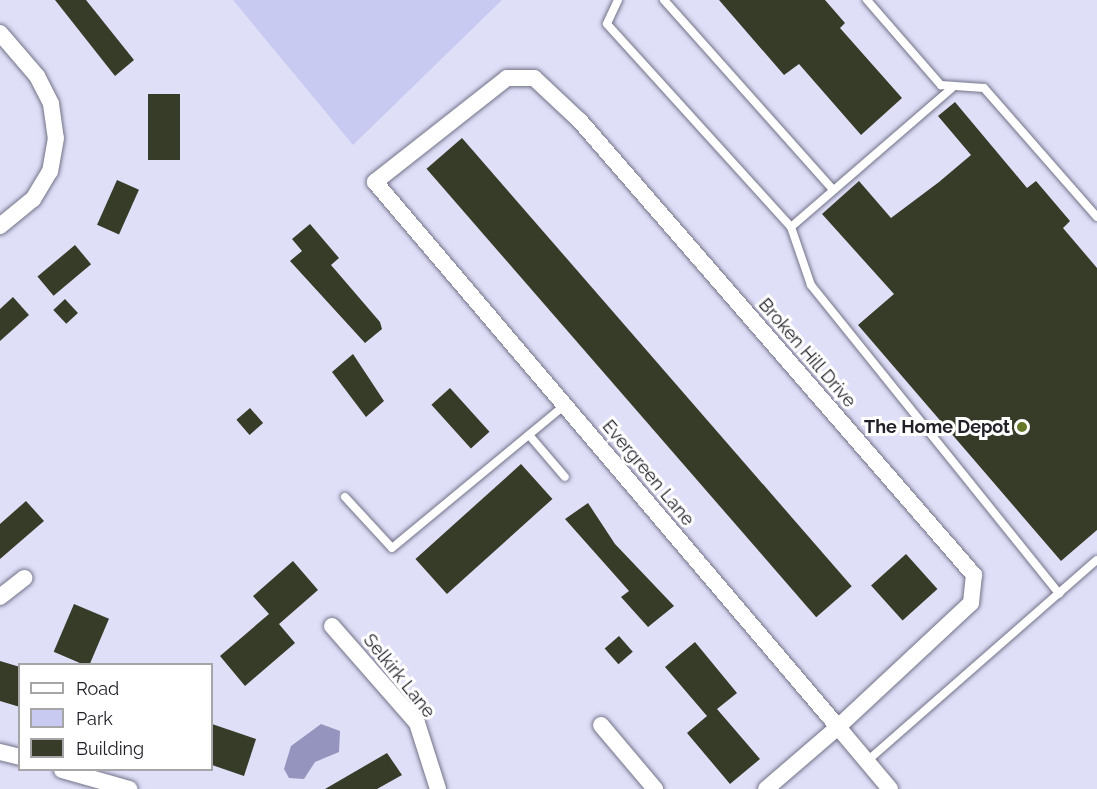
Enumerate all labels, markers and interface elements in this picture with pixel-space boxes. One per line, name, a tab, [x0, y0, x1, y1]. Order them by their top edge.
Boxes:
street label: Broken Hill Drive	[754, 294, 860, 412]
street label: Evergreen Lane	[598, 416, 698, 530]
place label: The Home Depot	[864, 416, 1010, 438]
marker: The Home Depot	[1015, 420, 1029, 434]
street label: Selkirk Lane	[359, 630, 439, 722]
legend	[18, 663, 213, 771]
text: Road	[76, 678, 119, 699]
text: Park	[76, 708, 113, 729]
text: Building	[76, 738, 144, 759]

